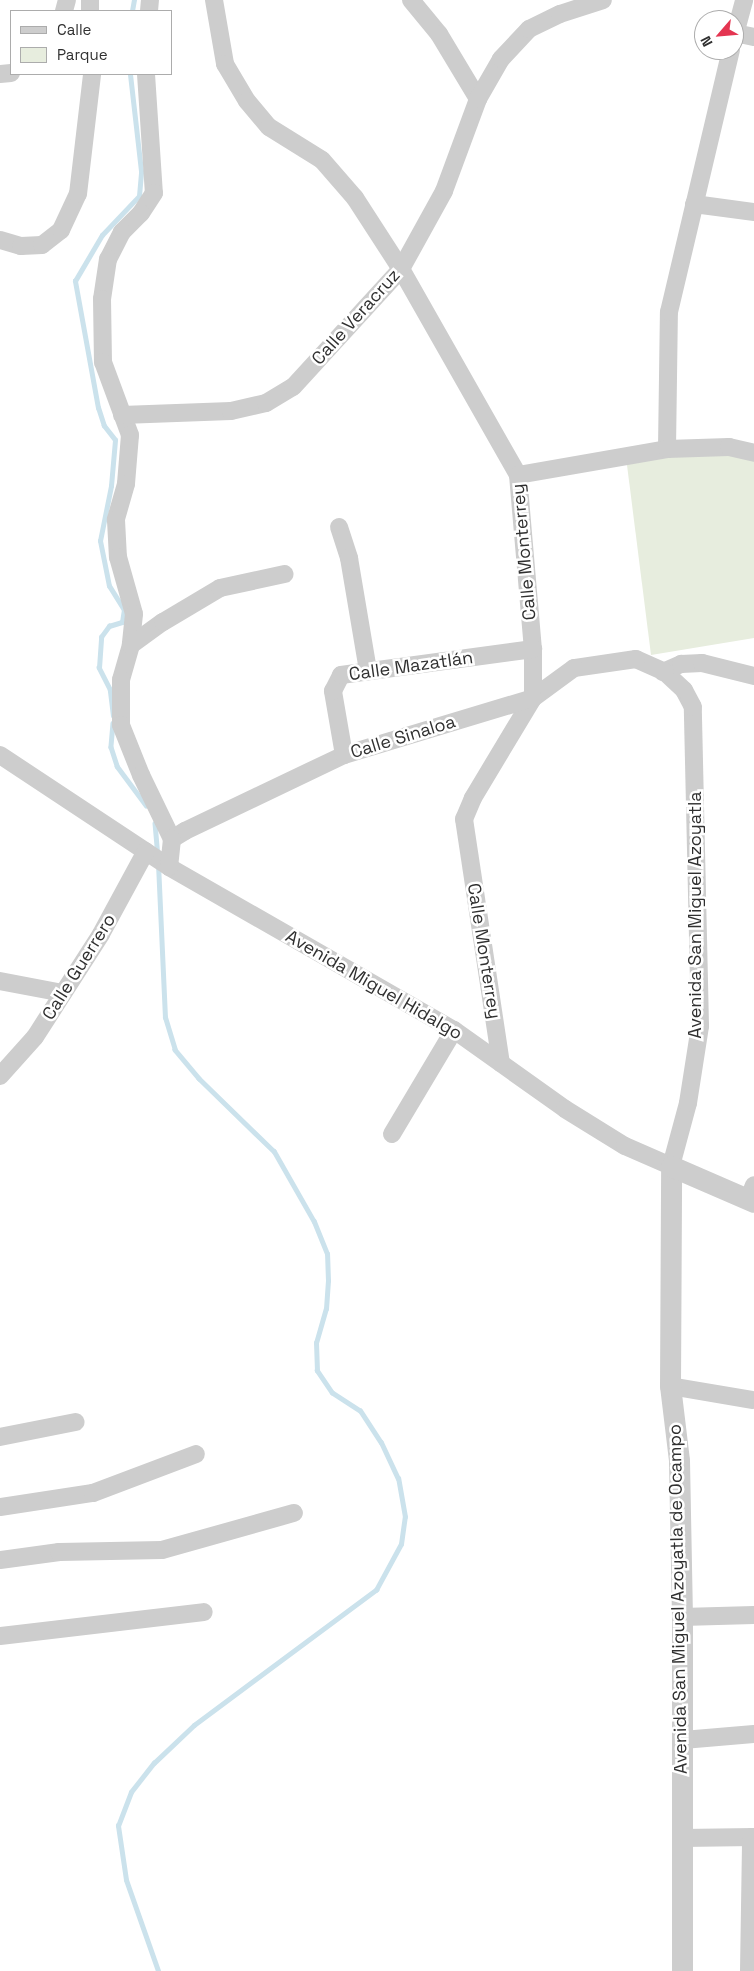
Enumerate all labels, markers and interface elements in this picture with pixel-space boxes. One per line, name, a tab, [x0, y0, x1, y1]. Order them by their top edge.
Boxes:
legend	[10, 10, 172, 75]
north arrow	[694, 10, 744, 60]
text: Calle	[57, 20, 92, 39]
text: N	[696, 33, 717, 50]
text: Parque	[57, 45, 108, 64]
street label: Calle Veracruz	[307, 265, 405, 369]
street label: Calle Monterrey	[507, 483, 541, 621]
street label: Calle Mazatlán	[348, 647, 474, 685]
street label: Calle Sinaloa	[348, 711, 458, 763]
street label: Avenida San Miguel Azoyatla	[684, 791, 706, 1039]
street label: Calle Monterrey	[463, 882, 505, 1020]
street label: Calle Guerrero	[38, 910, 120, 1024]
street label: Avenida Miguel Hidalgo	[282, 926, 466, 1044]
street label: Avenida San Miguel Azoyatla de Ocampo	[664, 1424, 692, 1774]

